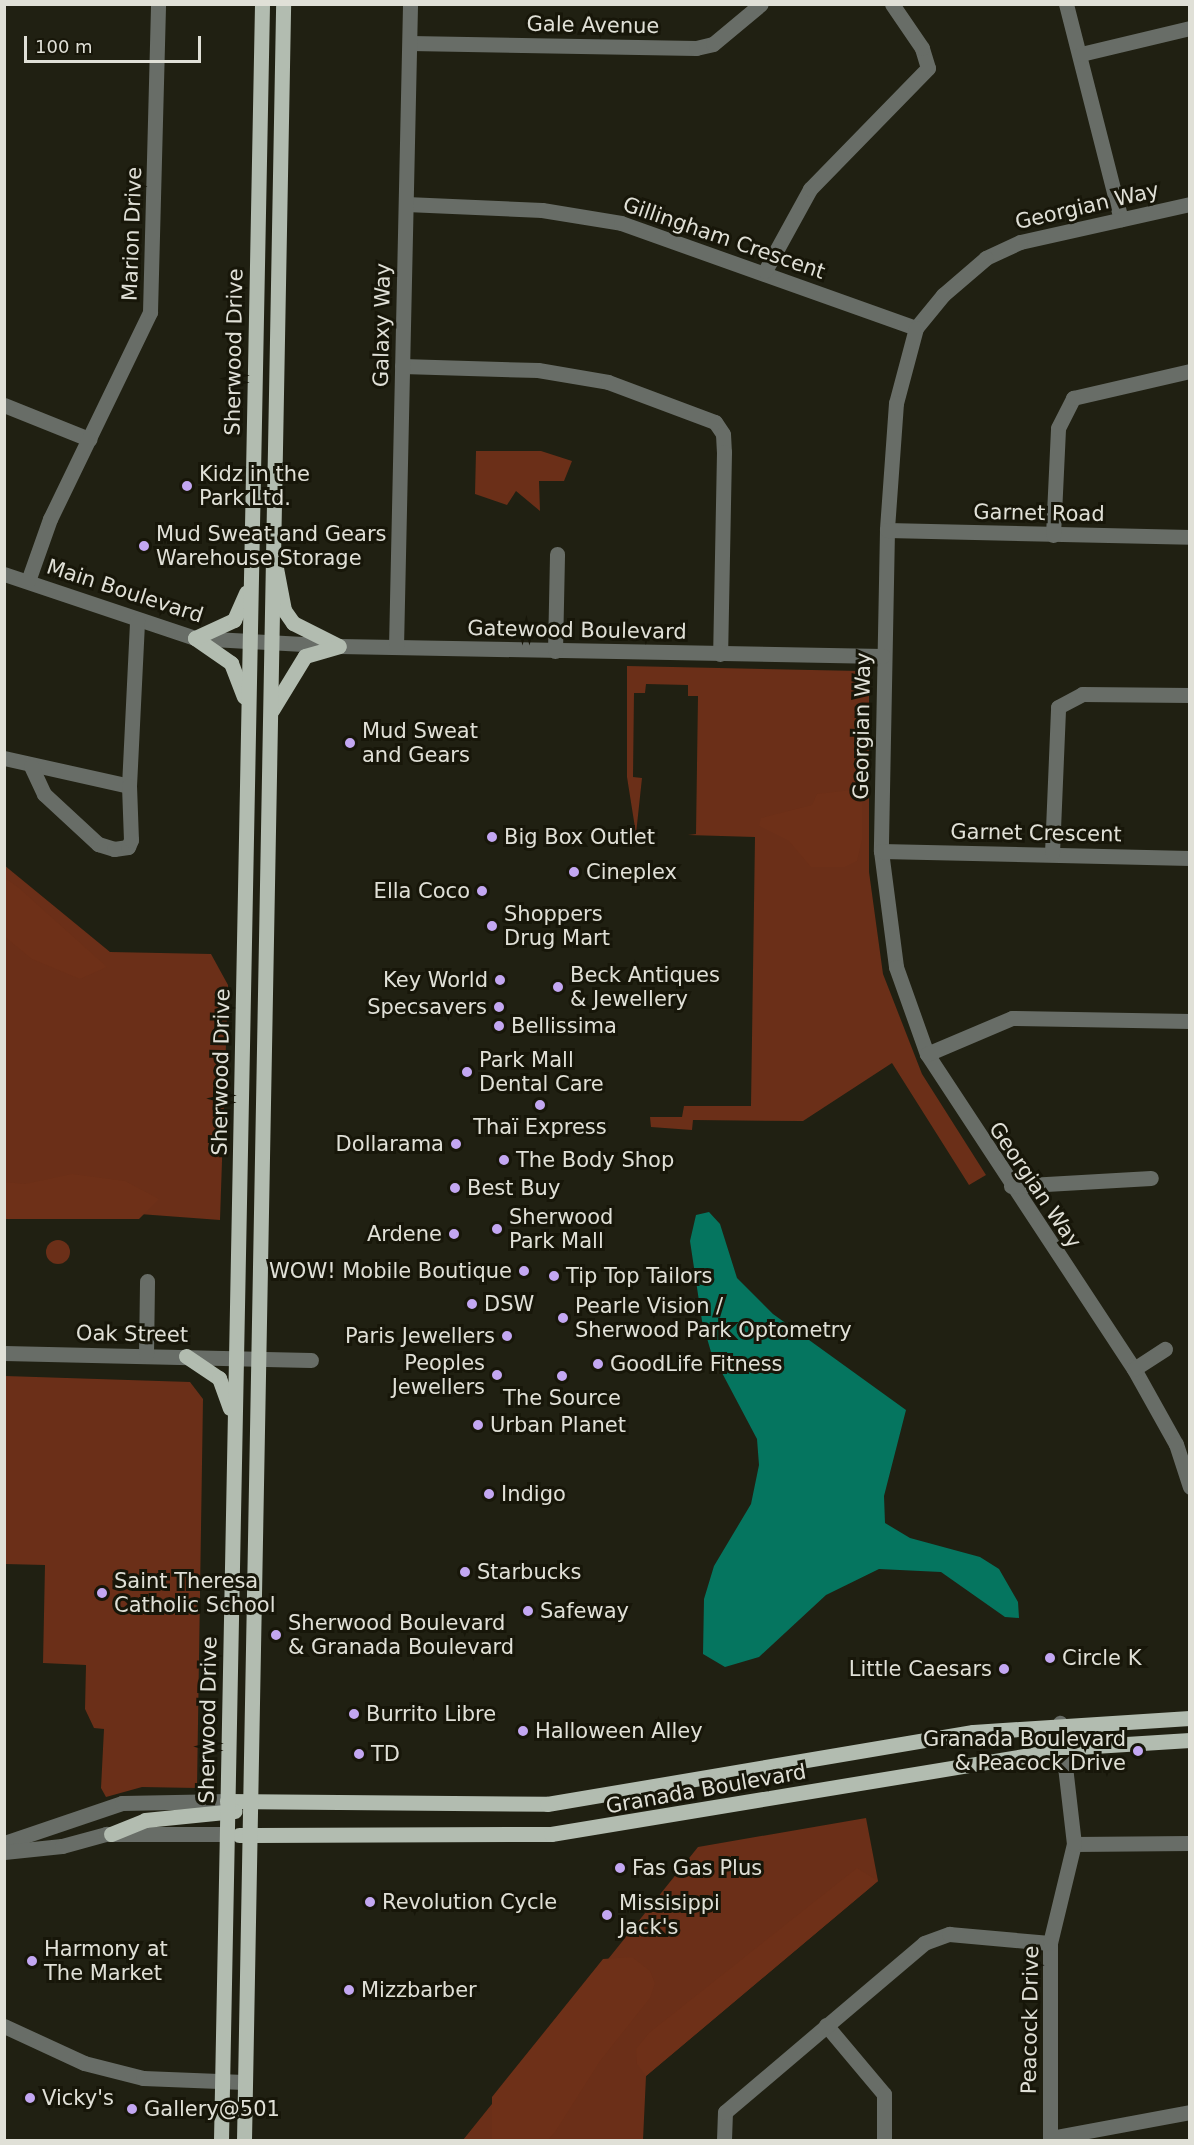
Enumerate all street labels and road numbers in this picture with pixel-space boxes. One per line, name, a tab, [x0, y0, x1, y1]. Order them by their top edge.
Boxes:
street label: Gale Avenue	[526, 11, 660, 39]
street label: Marion Drive	[117, 166, 147, 302]
street label: Georgian Way	[1013, 177, 1161, 235]
street label: Gillingham Crescent	[620, 192, 828, 284]
street label: Galaxy Way	[368, 263, 396, 387]
street label: Sherwood Drive	[220, 268, 248, 436]
street label: Garnet Road	[973, 499, 1105, 527]
street label: Main Boulevard	[44, 554, 206, 628]
street label: Gatewood Boulevard	[467, 615, 687, 645]
street label: Georgian Way	[848, 652, 876, 800]
street label: Garnet Crescent	[950, 819, 1122, 847]
street label: Sherwood Drive	[207, 988, 235, 1156]
street label: Georgian Way	[983, 1117, 1087, 1253]
street label: Oak Street	[76, 1320, 188, 1348]
street label: Sherwood Drive	[194, 1636, 222, 1804]
street label: Granada Boulevard	[604, 1759, 808, 1819]
street label: Peacock Drive	[1016, 1946, 1044, 2094]

